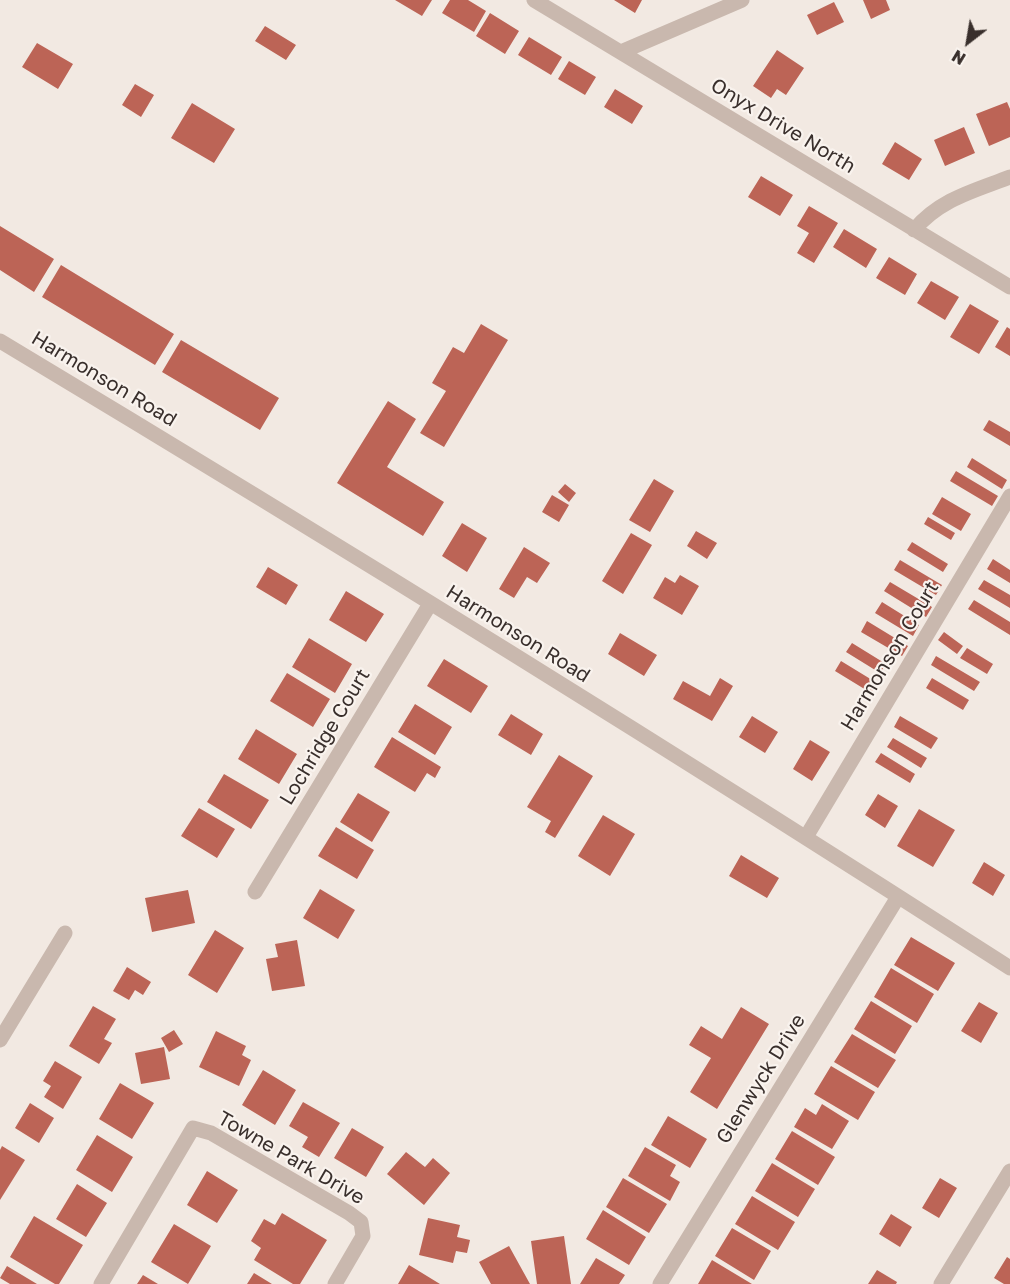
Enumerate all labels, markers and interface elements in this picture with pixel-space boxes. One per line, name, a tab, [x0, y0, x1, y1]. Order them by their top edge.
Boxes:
north arrow	[938, 12, 998, 72]
text: N	[948, 46, 969, 69]
street label: Onyx Drive North	[706, 73, 860, 179]
street label: Harmonson Road	[27, 326, 181, 432]
street label: Harmonson Court	[836, 577, 944, 735]
street label: Harmonson Road	[442, 580, 594, 688]
street label: Lochridge Court	[275, 665, 375, 809]
street label: Glenwyck Drive	[712, 1010, 810, 1148]
street label: Towne Park Drive	[213, 1106, 369, 1210]

